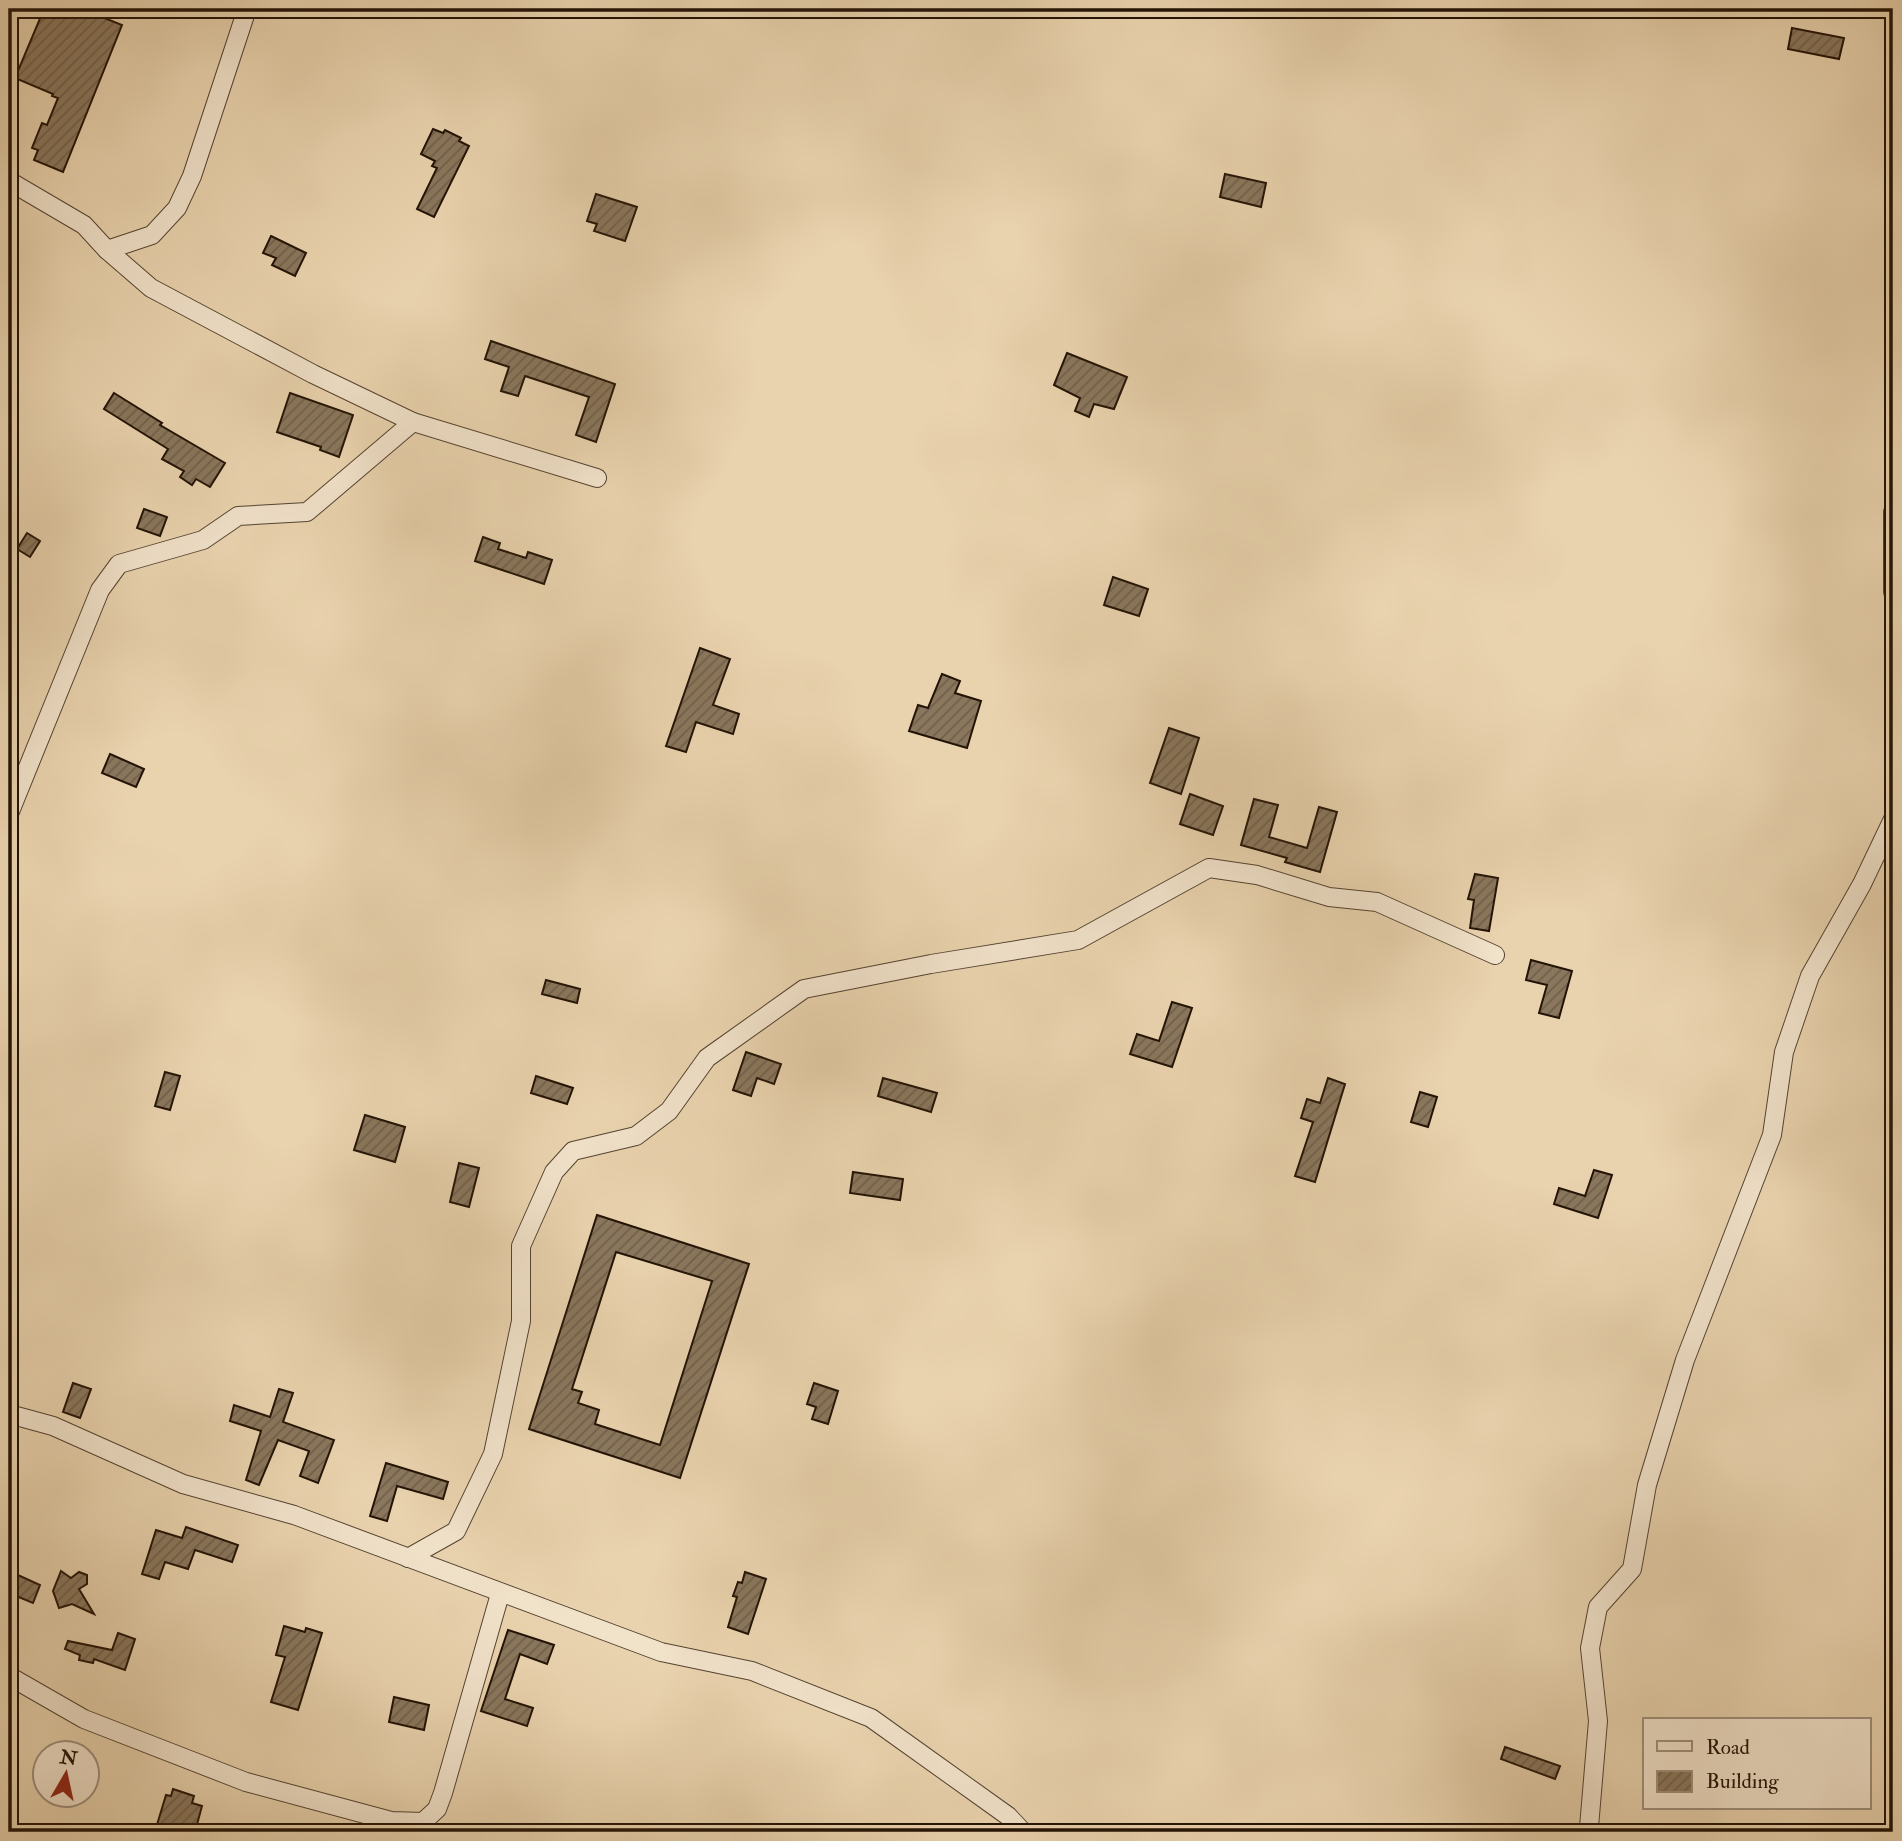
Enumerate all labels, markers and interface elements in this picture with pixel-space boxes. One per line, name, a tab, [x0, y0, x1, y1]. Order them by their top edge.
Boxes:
legend	[1643, 1718, 1870, 1810]
text: Road	[1706, 1734, 1751, 1761]
north arrow	[32, 1740, 102, 1810]
text: N	[57, 1745, 80, 1772]
text: Building	[1706, 1768, 1779, 1795]

